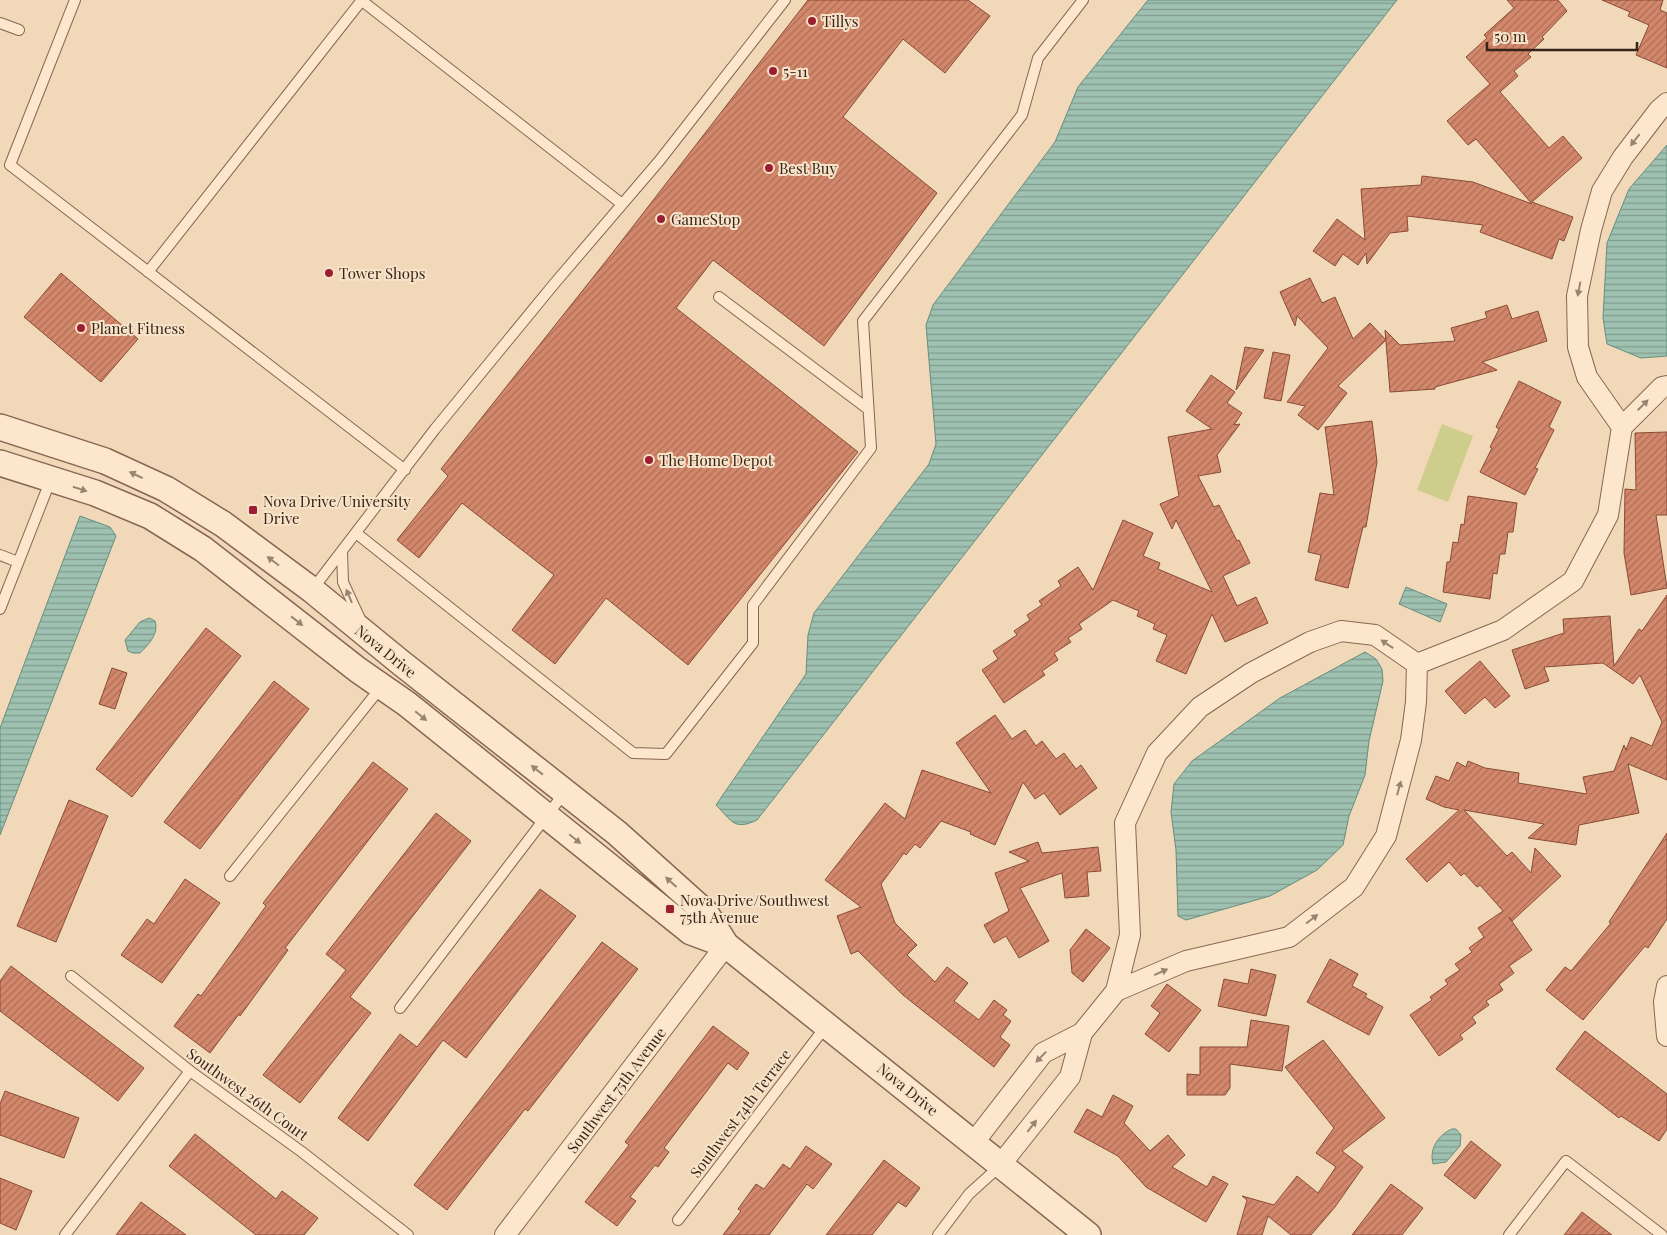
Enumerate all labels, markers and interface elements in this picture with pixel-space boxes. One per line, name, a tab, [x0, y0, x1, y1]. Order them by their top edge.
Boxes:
place label: Tillys	[822, 11, 858, 31]
marker: Tillys	[806, 15, 818, 27]
scale bar	[1487, 20, 1637, 52]
text: 50 m	[1494, 26, 1527, 46]
place label: 5-11	[783, 61, 808, 81]
marker: 5-11	[767, 65, 779, 77]
one-way arrow	[1630, 133, 1641, 146]
place label: Best Buy	[779, 158, 837, 178]
marker: Best Buy	[763, 162, 775, 174]
place label: GameStop	[671, 209, 740, 229]
marker: GameStop	[655, 213, 667, 225]
place label: Tower Shops	[339, 263, 425, 283]
marker: Tower Shops	[323, 267, 335, 279]
one-way arrow	[1574, 282, 1582, 298]
place label: Planet Fitness	[91, 318, 185, 338]
marker: Planet Fitness	[75, 322, 87, 334]
one-way arrow	[1637, 400, 1649, 412]
place label: The Home Depot	[659, 450, 774, 470]
marker: The Home Depot	[643, 454, 655, 466]
one-way arrow	[129, 470, 143, 478]
one-way arrow	[72, 485, 87, 493]
place label: Nova Drive/University Drive	[263, 491, 411, 528]
marker: Nova Drive/University Drive	[247, 504, 259, 516]
one-way arrow	[266, 556, 280, 566]
one-way arrow	[344, 589, 352, 603]
one-way arrow	[290, 616, 303, 627]
street label: Nova Drive	[351, 620, 421, 682]
one-way arrow	[1381, 639, 1394, 649]
one-way arrow	[414, 710, 427, 721]
one-way arrow	[531, 765, 544, 776]
one-way arrow	[1395, 781, 1403, 796]
one-way arrow	[568, 834, 581, 845]
one-way arrow	[666, 876, 678, 888]
place label: Nova Drive/Southwest 75th Avenue	[680, 890, 830, 927]
marker: Nova Drive/Southwest 75th Avenue	[664, 903, 676, 915]
one-way arrow	[1305, 914, 1318, 925]
one-way arrow	[1154, 967, 1168, 975]
street label: Southwest 75th Avenue	[562, 1023, 670, 1157]
street label: Southwest 26th Court	[183, 1043, 313, 1145]
street label: Southwest 74th Terrace	[685, 1045, 795, 1181]
one-way arrow	[1035, 1051, 1047, 1063]
street label: Nova Drive	[873, 1058, 943, 1120]
one-way arrow	[1026, 1120, 1037, 1133]

